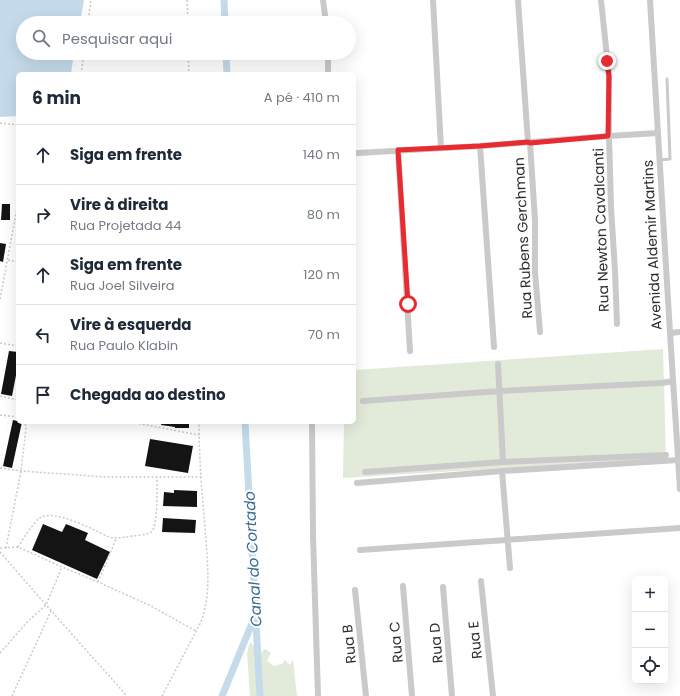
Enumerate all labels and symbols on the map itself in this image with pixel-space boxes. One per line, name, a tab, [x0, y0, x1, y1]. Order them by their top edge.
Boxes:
route end	[598, 52, 616, 70]
street label: Rua Newton Cavalcanti	[588, 148, 614, 312]
street label: Rua Rubens Gerchman	[509, 157, 537, 319]
street label: Avenida Aldemir Martins	[638, 159, 666, 331]
route start	[399, 295, 417, 313]
water label: Canal do Cortado	[238, 491, 267, 627]
street label: Rua C	[384, 620, 408, 664]
street label: Rua E	[463, 620, 487, 660]
street label: Rua D	[424, 622, 448, 664]
street label: Rua B	[337, 623, 361, 665]

